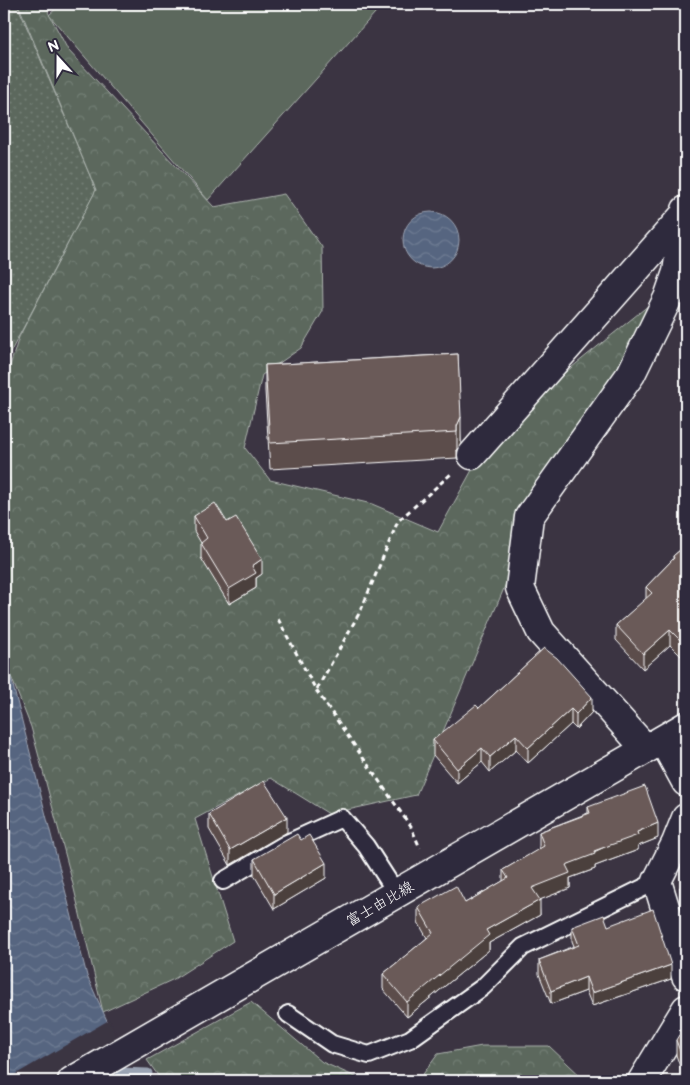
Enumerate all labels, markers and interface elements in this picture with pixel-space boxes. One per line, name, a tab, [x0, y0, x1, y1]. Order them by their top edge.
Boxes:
north arrow	[32, 32, 82, 82]
text: N	[46, 37, 61, 56]
street label: 富士由比線	[343, 877, 417, 931]

